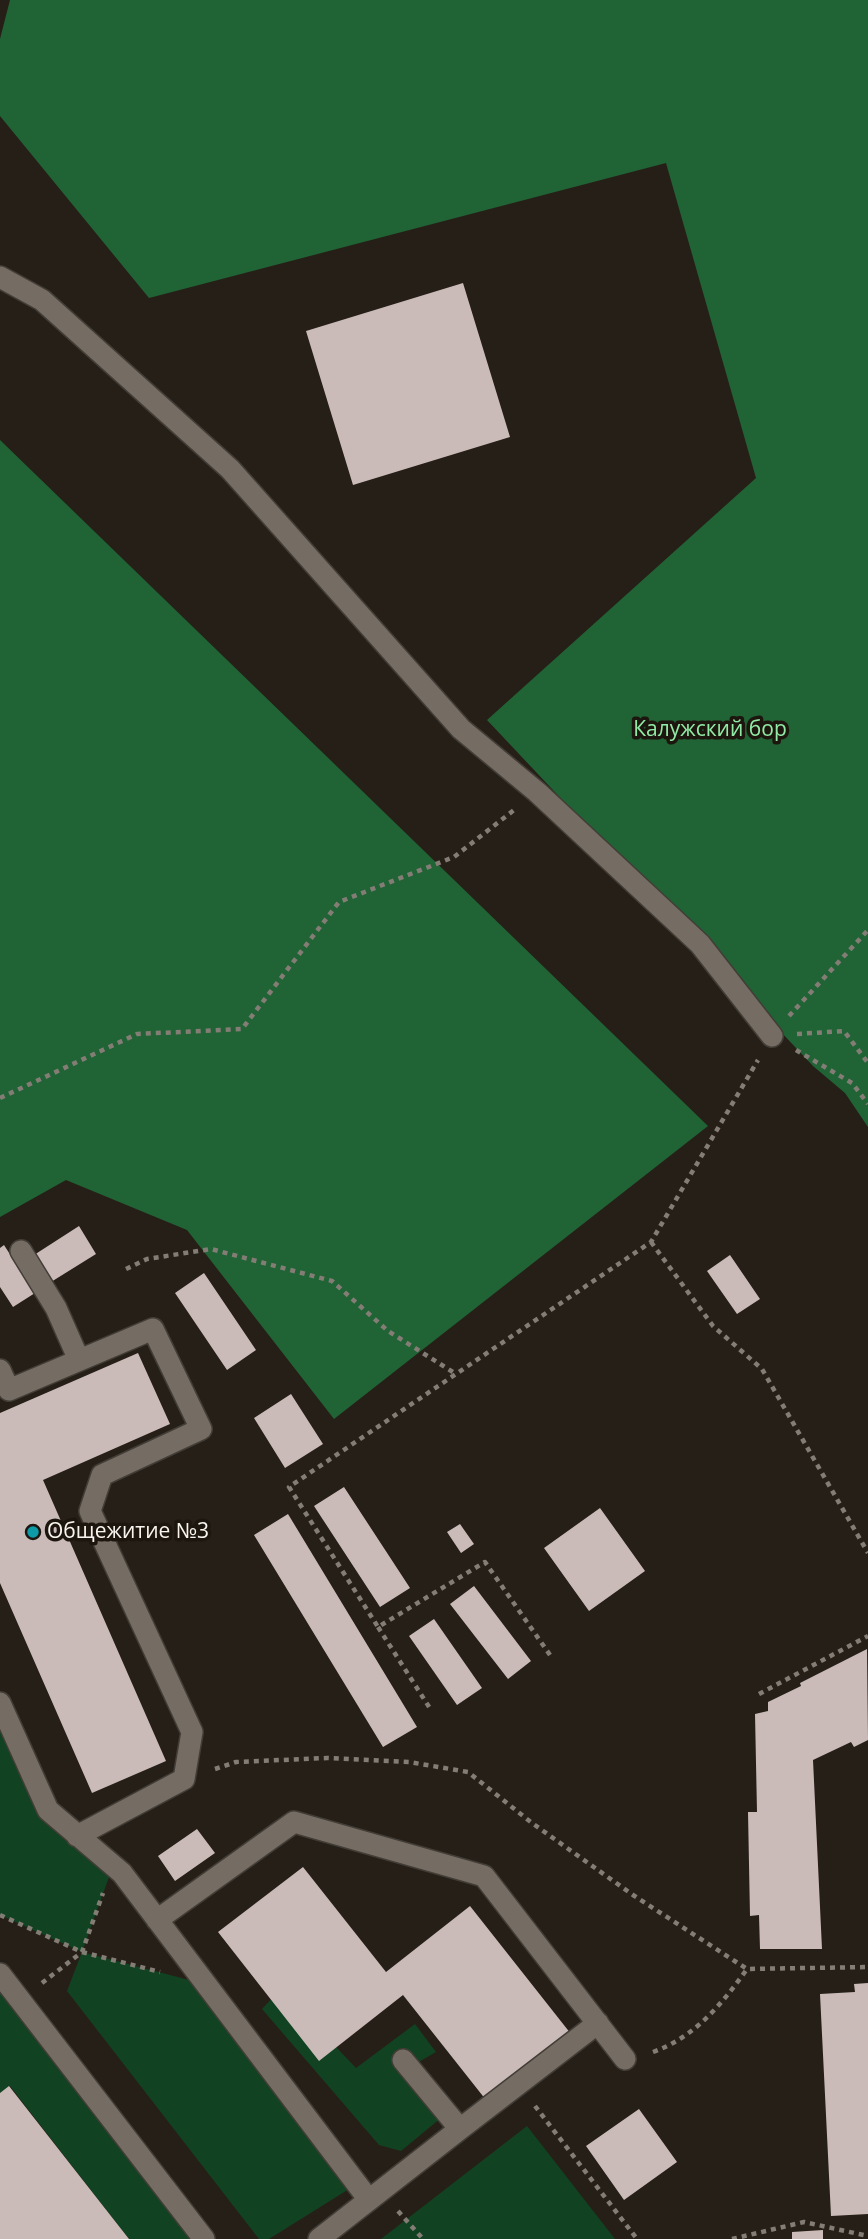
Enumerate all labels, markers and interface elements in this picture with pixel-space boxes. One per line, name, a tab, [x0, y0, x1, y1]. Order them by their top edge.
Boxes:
park label: Калужский бор	[633, 717, 787, 743]
place label: Общежитие №3	[47, 1519, 209, 1545]
marker: Общежитие №3	[25, 1524, 41, 1540]

